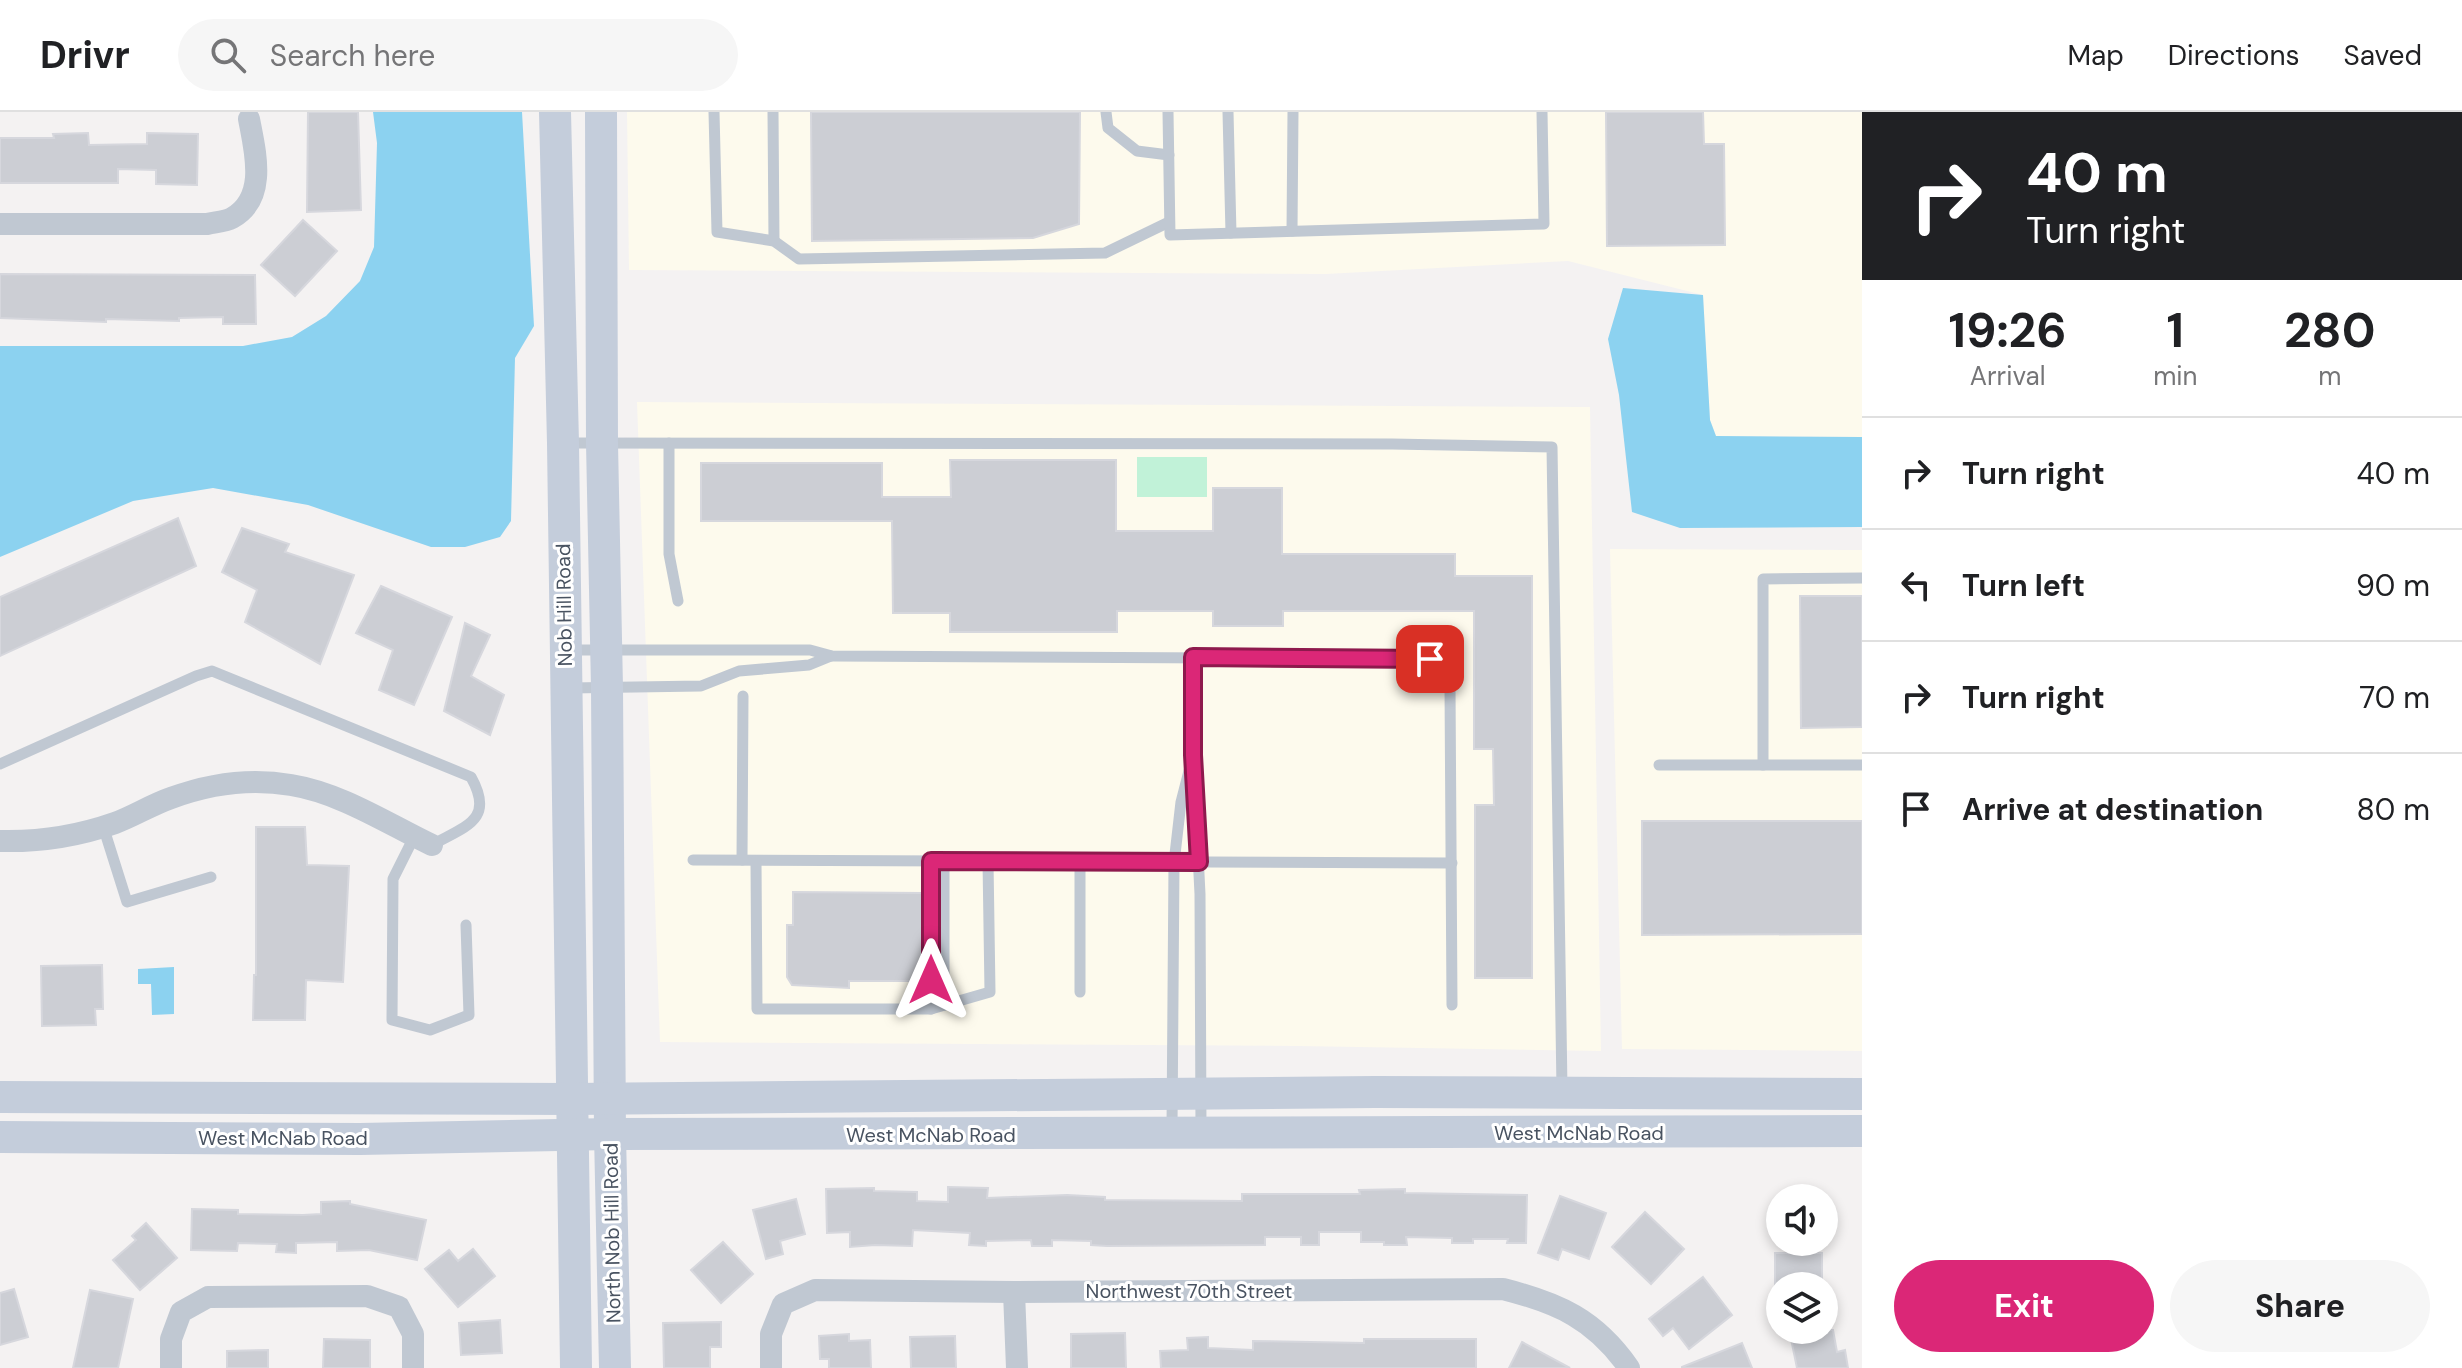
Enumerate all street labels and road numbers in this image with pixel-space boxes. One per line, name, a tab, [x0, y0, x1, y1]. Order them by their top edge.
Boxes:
street label: Nob Hill Road	[550, 543, 578, 667]
street label: West McNab Road	[1494, 1120, 1664, 1146]
street label: West McNab Road	[846, 1122, 1016, 1148]
street label: West McNab Road	[198, 1125, 368, 1151]
street label: North Nob Hill Road	[597, 1143, 627, 1323]
street label: Northwest 70th Street	[1086, 1278, 1293, 1304]

